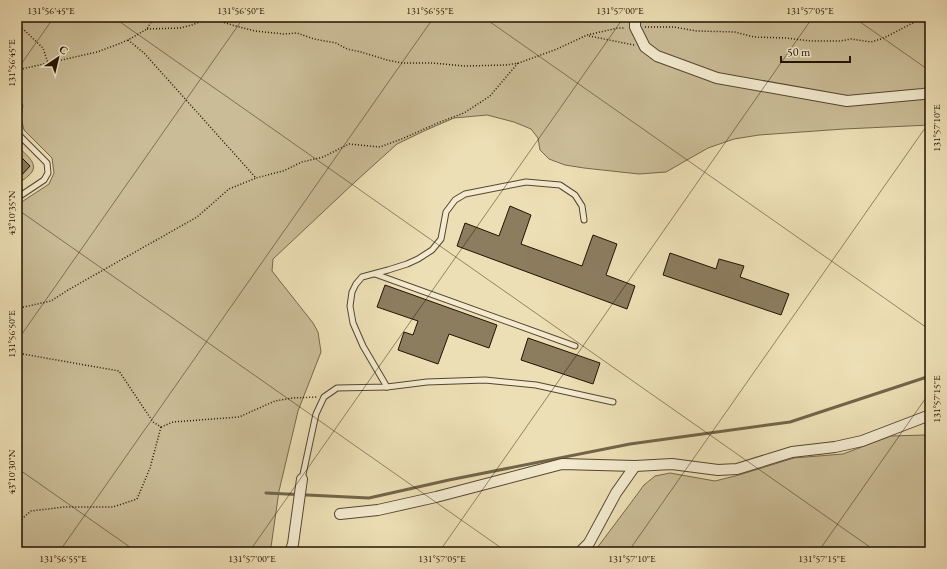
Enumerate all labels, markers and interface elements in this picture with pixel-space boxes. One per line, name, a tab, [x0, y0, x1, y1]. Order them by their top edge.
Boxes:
text: 131°56'45"E	[27, 4, 75, 17]
text: 131°56'50"E	[217, 4, 265, 17]
text: 131°56'55"E	[406, 4, 454, 17]
text: 131°57'00"E	[596, 4, 644, 17]
text: 131°57'05"E	[786, 4, 834, 17]
north arrow	[38, 38, 78, 78]
scale bar	[781, 38, 850, 64]
text: 131°56'45"E	[5, 39, 18, 87]
text: С	[57, 42, 71, 58]
text: 50 m	[787, 44, 811, 60]
text: 131°57'10"E	[930, 104, 943, 152]
text: 43°10'35"N	[5, 190, 18, 235]
text: 131°56'50"E	[5, 310, 18, 358]
text: 131°57'15"E	[930, 375, 943, 423]
text: 43°10'30"N	[5, 449, 18, 494]
text: 131°56'55"E	[39, 552, 87, 565]
text: 131°57'00"E	[228, 552, 276, 565]
text: 131°57'05"E	[418, 552, 466, 565]
text: 131°57'10"E	[608, 552, 656, 565]
text: 131°57'15"E	[798, 552, 846, 565]

